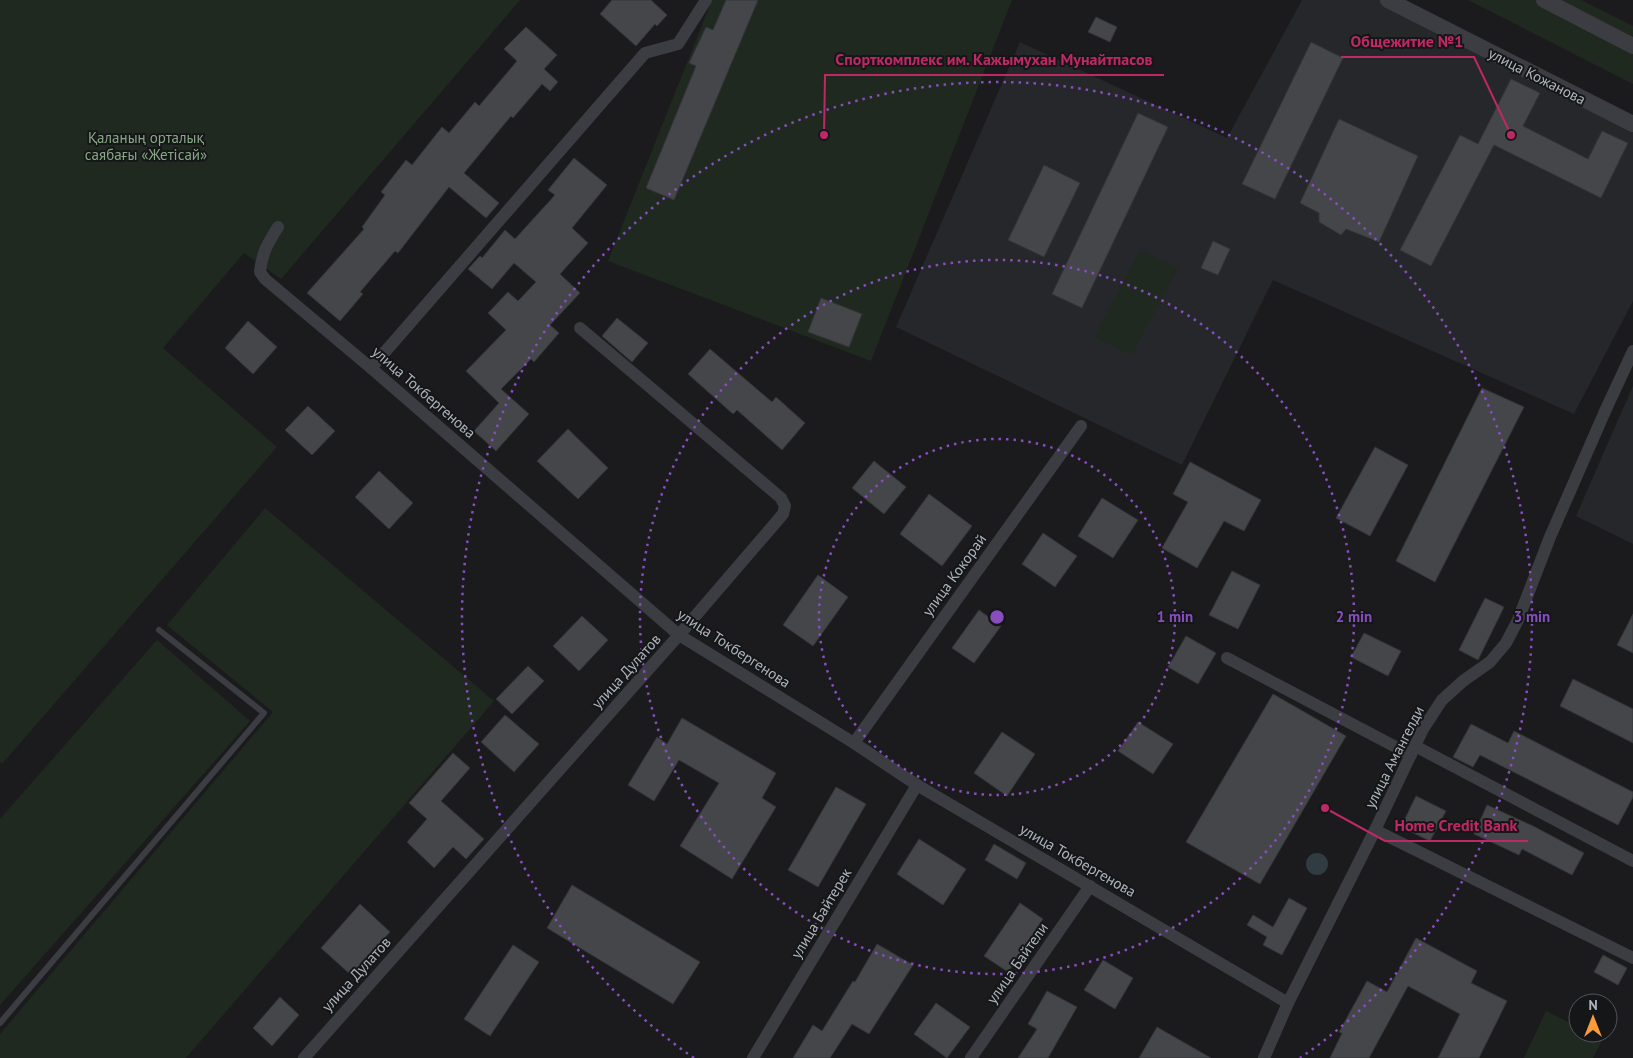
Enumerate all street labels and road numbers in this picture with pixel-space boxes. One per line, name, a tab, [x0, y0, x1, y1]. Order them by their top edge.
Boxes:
street label: улица Кожанова	[1485, 43, 1589, 109]
street label: улица Токбергенова	[368, 342, 480, 442]
street label: улица Кокорай	[918, 530, 990, 620]
street label: улица Токбергенова	[674, 604, 794, 692]
street label: улица Дулатов	[587, 630, 665, 712]
street label: улица Амангелди	[1360, 703, 1428, 811]
street label: улица Токбергенова	[1016, 819, 1140, 901]
street label: улица Байтерек	[787, 864, 856, 962]
street label: улица Байтели	[982, 919, 1052, 1007]
street label: улица Дулатов	[317, 933, 395, 1015]

